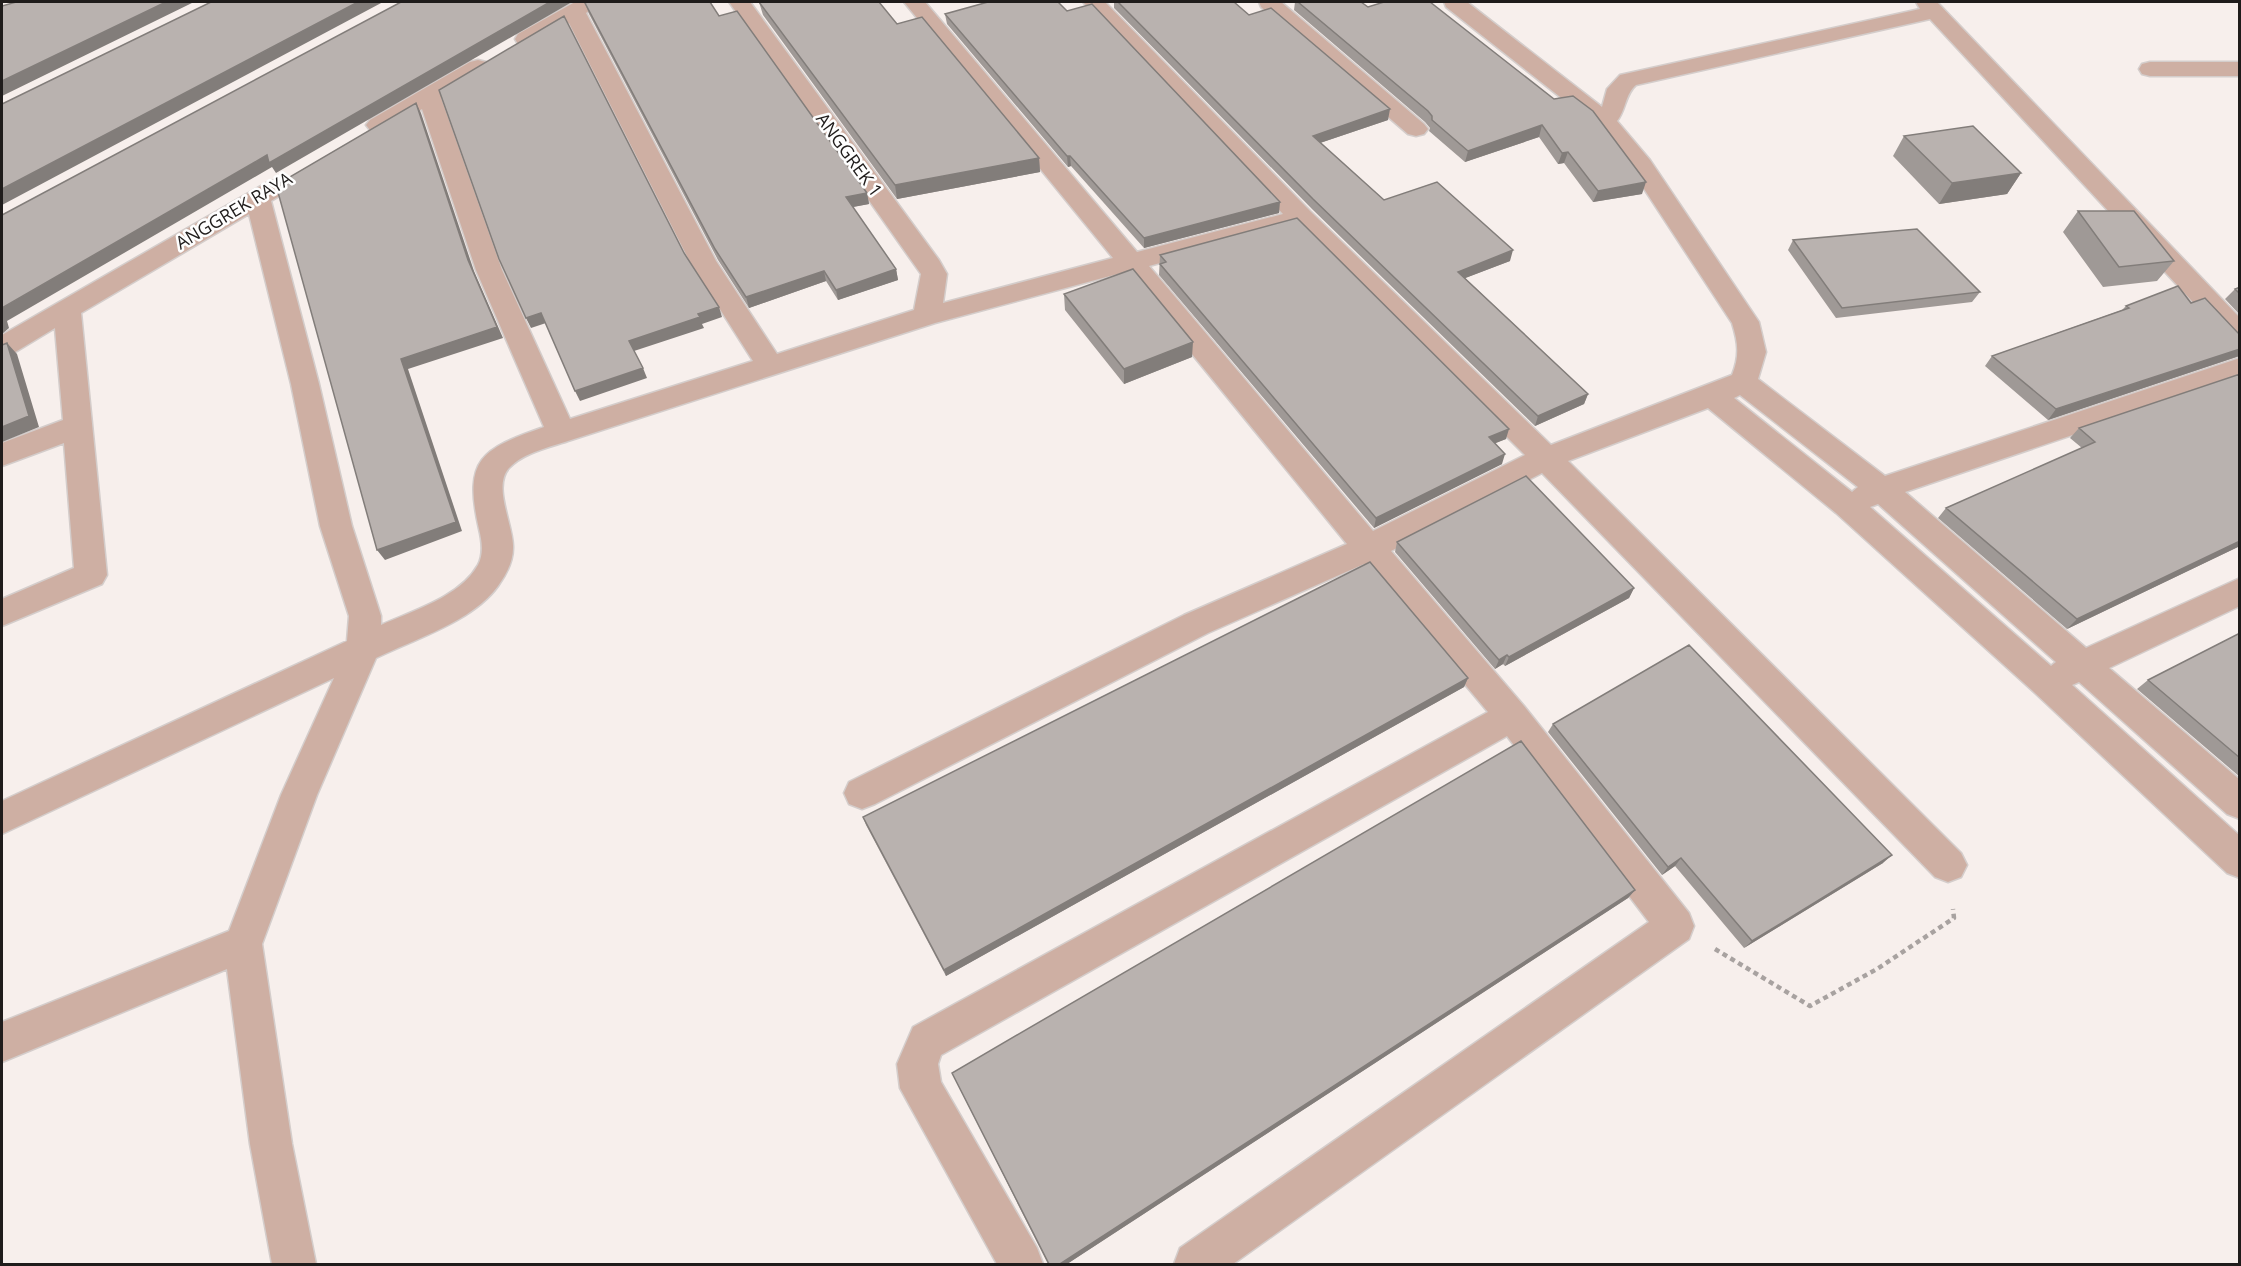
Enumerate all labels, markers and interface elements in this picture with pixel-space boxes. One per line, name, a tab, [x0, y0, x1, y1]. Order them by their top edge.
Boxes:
street label: ANGGREK 1	[811, 108, 888, 201]
street label: ANGGREK RAYA	[171, 166, 297, 254]

